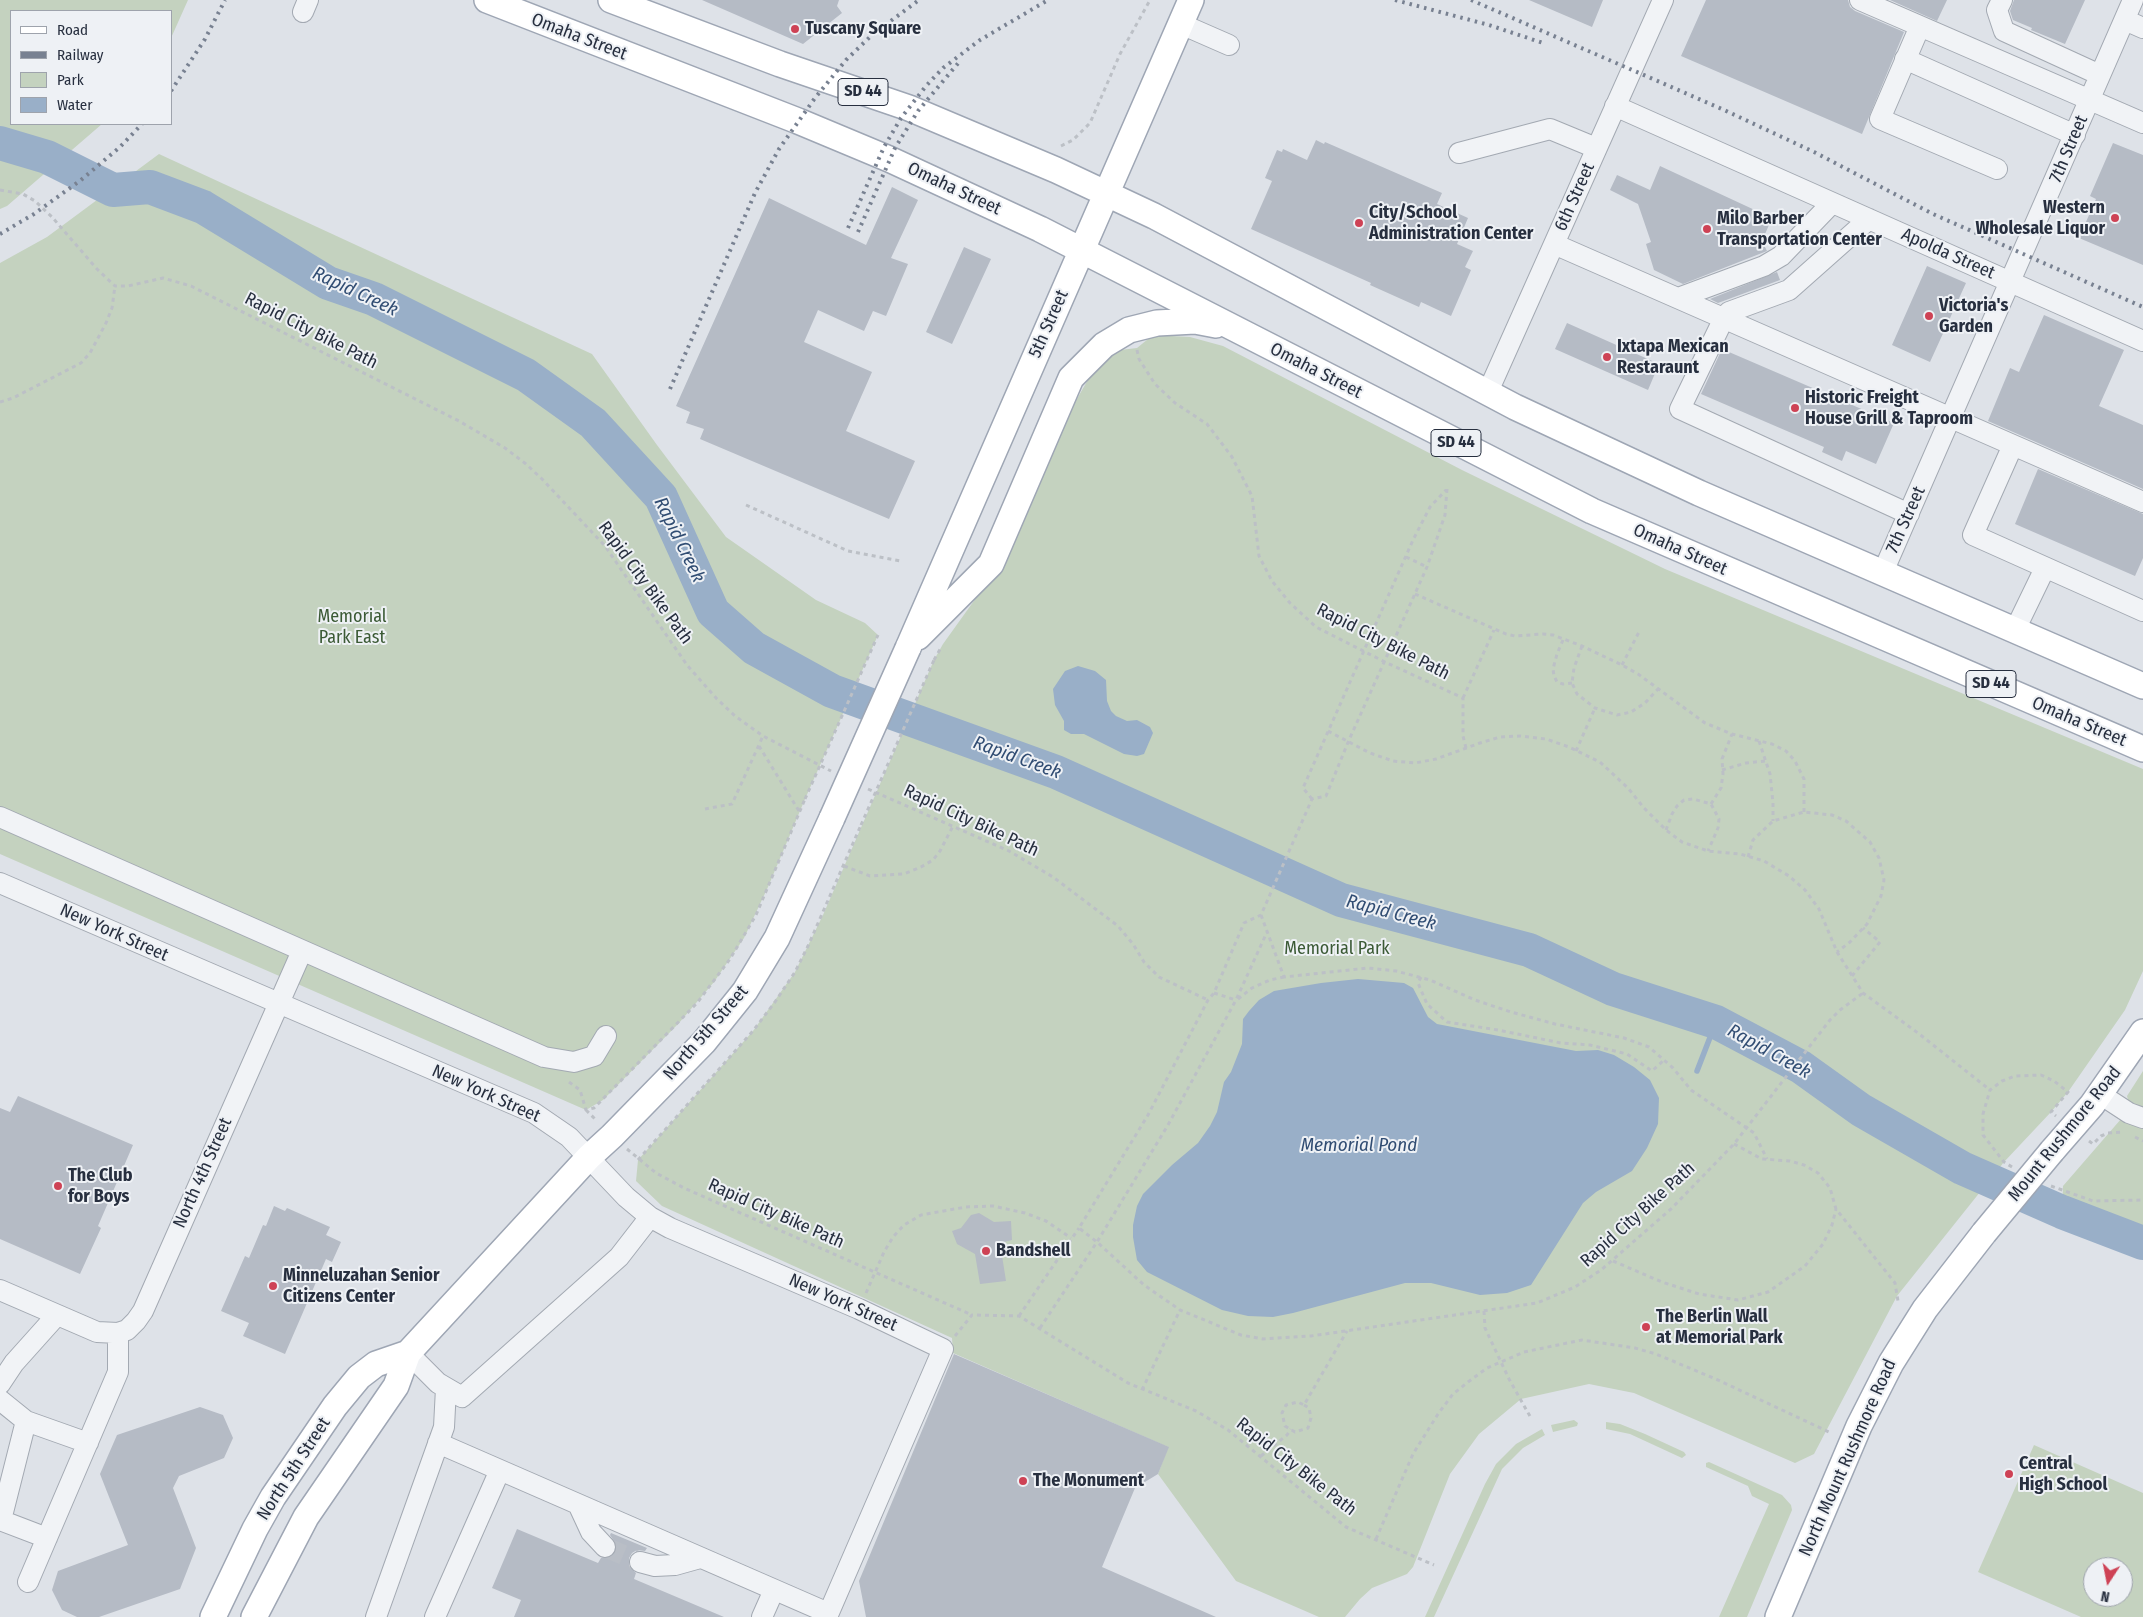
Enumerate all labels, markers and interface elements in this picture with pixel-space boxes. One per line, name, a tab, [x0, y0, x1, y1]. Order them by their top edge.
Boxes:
street label: Omaha Street	[528, 9, 630, 65]
legend	[10, 10, 172, 125]
place label: Tuscany Square	[805, 18, 921, 40]
text: Road	[57, 21, 88, 39]
marker: Tuscany Square	[789, 23, 801, 35]
text: Railway	[57, 46, 104, 64]
text: Park	[57, 71, 84, 89]
road number: SD 44	[838, 78, 888, 105]
text: Water	[57, 96, 92, 114]
street label: 7th Street	[2045, 112, 2093, 186]
street label: Omaha Street	[904, 158, 1004, 220]
street label: 6th Street	[1550, 159, 1600, 235]
place label: Western Wholesale Liquor	[1975, 197, 2105, 240]
place label: City/School Administration Center	[1369, 202, 1533, 244]
place label: Milo Barber Transportation Center	[1717, 208, 1882, 250]
marker: Western Wholesale Liquor	[2109, 212, 2121, 224]
marker: City/School Administration Center	[1353, 217, 1365, 229]
marker: Milo Barber Transportation Center	[1701, 223, 1713, 235]
street label: Apolda Street	[1898, 224, 1998, 284]
water label: Rapid Creek	[309, 262, 401, 322]
street label: 5th Street	[1024, 287, 1074, 361]
street label: Rapid City Bike Path	[241, 288, 381, 374]
place label: Victoria's Garden	[1939, 295, 2008, 338]
marker: Victoria's Garden	[1923, 310, 1935, 322]
place label: Ixtapa Mexican Restaraunt	[1617, 336, 1729, 378]
street label: Omaha Street	[1266, 339, 1366, 403]
marker: Ixtapa Mexican Restaraunt	[1601, 351, 1613, 363]
place label: Historic Freight House Grill & Taproom	[1805, 387, 1973, 429]
marker: Historic Freight House Grill & Taproom	[1789, 402, 1801, 414]
road number: SD 44	[1431, 429, 1481, 456]
street label: 7th Street	[1882, 483, 1930, 557]
water label: Rapid Creek	[649, 494, 709, 586]
street label: Rapid City Bike Path	[593, 517, 697, 649]
street label: Omaha Street	[1630, 520, 1730, 580]
street label: Rapid City Bike Path	[1313, 599, 1453, 685]
park label: Memorial Park East	[317, 606, 387, 649]
road number: SD 44	[1966, 671, 2016, 698]
street label: Omaha Street	[2028, 692, 2130, 752]
water label: Rapid Creek	[970, 732, 1064, 784]
street label: Rapid City Bike Path	[900, 780, 1042, 862]
water label: Rapid Creek	[1344, 890, 1438, 936]
street label: New York Street	[56, 899, 172, 967]
park label: Memorial Park	[1284, 938, 1390, 960]
street label: North 5th Street	[659, 981, 753, 1085]
water label: Rapid Creek	[1723, 1020, 1815, 1084]
street label: New York Street	[428, 1060, 544, 1128]
street label: Mount Rushmore Road	[2004, 1062, 2126, 1206]
street label: North 4th Street	[169, 1114, 237, 1232]
water label: Memorial Pond	[1301, 1135, 1417, 1157]
street label: Rapid City Bike Path	[1576, 1158, 1700, 1272]
place label: The Club for Boys	[68, 1165, 132, 1208]
street label: Rapid City Bike Path	[705, 1174, 847, 1254]
marker: The Club for Boys	[52, 1180, 64, 1192]
place label: Bandshell	[996, 1240, 1071, 1262]
marker: Bandshell	[980, 1245, 992, 1257]
place label: Minneluzahan Senior Citizens Center	[283, 1265, 439, 1308]
street label: New York Street	[785, 1269, 901, 1337]
marker: Minneluzahan Senior Citizens Center	[267, 1280, 279, 1292]
place label: The Berlin Wall at Memorial Park	[1656, 1306, 1783, 1348]
marker: The Berlin Wall at Memorial Park	[1640, 1321, 1652, 1333]
street label: North Mount Rushmore Road	[1795, 1356, 1901, 1560]
street label: Rapid City Bike Path	[1232, 1413, 1360, 1521]
street label: North 5th Street	[253, 1414, 335, 1524]
place label: Central High School	[2019, 1453, 2107, 1496]
marker: Central High School	[2003, 1468, 2015, 1480]
place label: The Monument	[1033, 1470, 1144, 1492]
marker: The Monument	[1017, 1475, 1029, 1487]
north arrow	[2083, 1557, 2133, 1607]
text: N	[2100, 1587, 2111, 1605]

